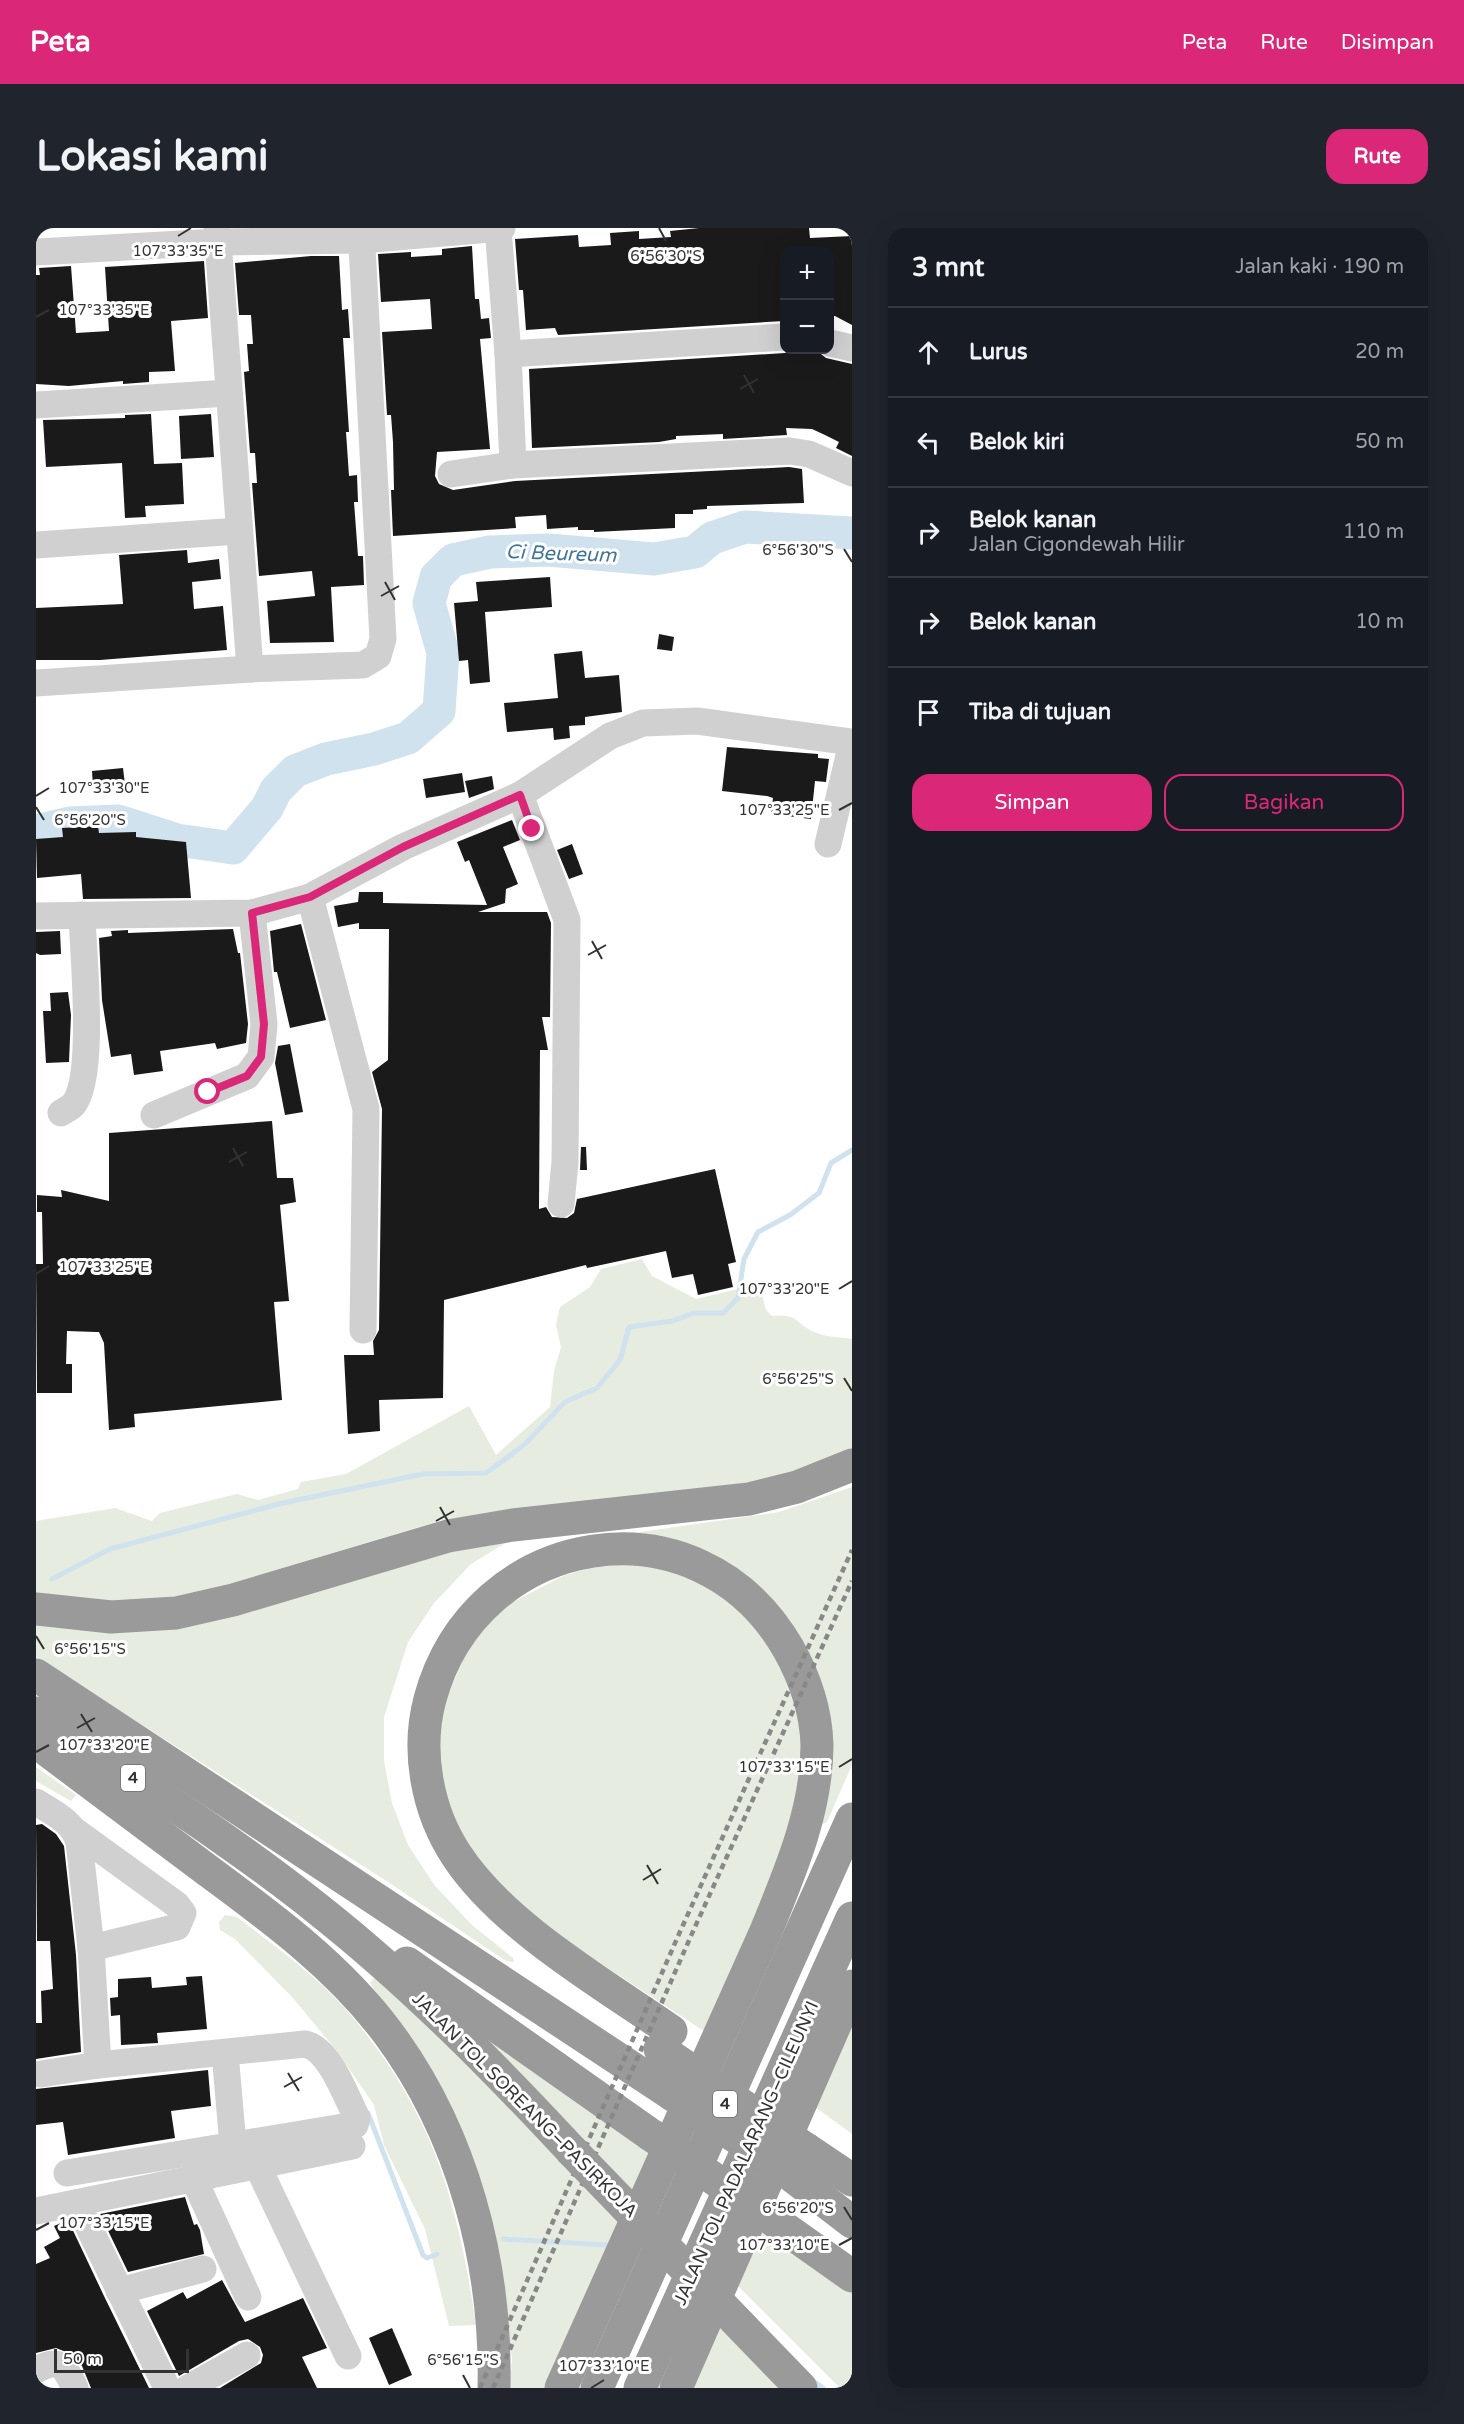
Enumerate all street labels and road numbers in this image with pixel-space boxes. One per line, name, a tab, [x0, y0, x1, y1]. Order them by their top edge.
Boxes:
road number: 4	[121, 1765, 145, 1791]
street label: JALAN TOL SOREANG–PASIRKOJA	[408, 1988, 642, 2222]
street label: JALAN TOL PADALARANG–CILEUNYI	[669, 1998, 823, 2308]
road number: 4	[713, 2091, 737, 2117]

